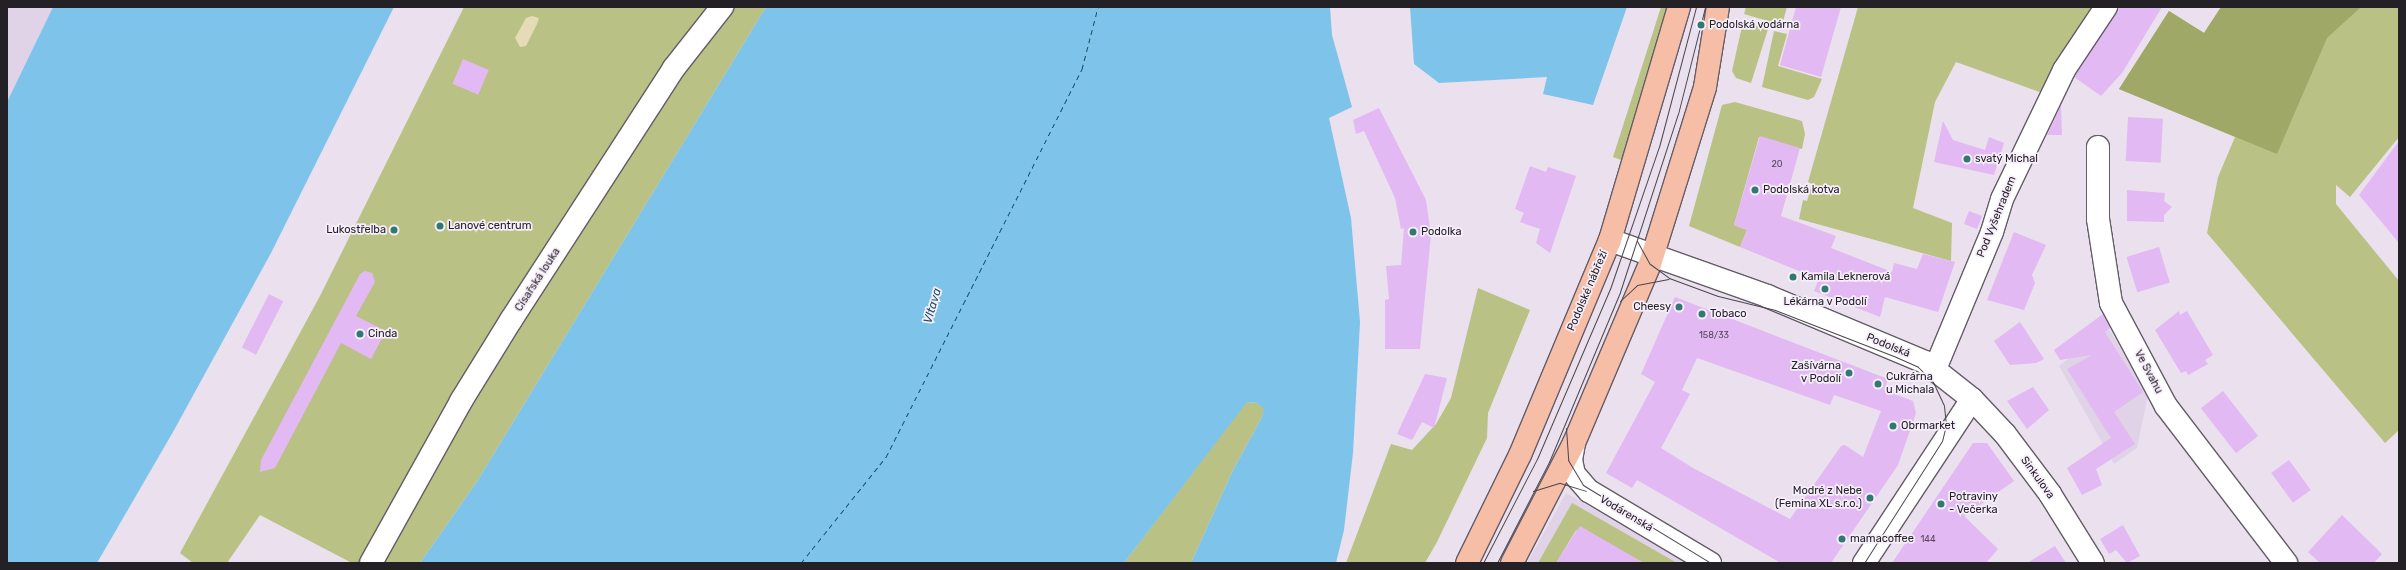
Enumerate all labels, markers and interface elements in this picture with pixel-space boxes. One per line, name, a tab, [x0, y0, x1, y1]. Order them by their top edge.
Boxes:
place label: Podolská vodárna	[1709, 18, 1800, 32]
marker: Podolská vodárna	[1696, 20, 1706, 30]
place label: svatý Michal	[1975, 152, 2038, 166]
marker: svatý Michal	[1962, 154, 1972, 164]
house number: 20	[1772, 159, 1782, 169]
street label: Pod Vyšehradem	[1975, 174, 2019, 260]
place label: Podolská kotva	[1763, 183, 1840, 197]
marker: Podolská kotva	[1750, 185, 1760, 195]
place label: Lanové centrum	[448, 219, 531, 233]
marker: Lanové centrum	[435, 221, 445, 231]
place label: Lukostřelba	[326, 223, 386, 237]
marker: Lukostřelba	[389, 225, 399, 235]
place label: Podolka	[1421, 225, 1461, 239]
marker: Podolka	[1408, 227, 1418, 237]
street label: Císařská louka	[513, 246, 563, 314]
street label: Podolské nábřeží	[1565, 249, 1611, 333]
place label: Kamila Leknerová	[1801, 270, 1890, 284]
marker: Kamila Leknerová	[1788, 272, 1798, 282]
marker: Lékárna v Podolí	[1820, 284, 1830, 294]
water label: Vltava	[921, 287, 945, 325]
place label: Lékárna v Podolí	[1783, 295, 1867, 309]
place label: Cheesy	[1633, 300, 1671, 314]
marker: Cheesy	[1674, 302, 1684, 312]
place label: Tobaco	[1710, 307, 1747, 321]
marker: Tobaco	[1697, 309, 1707, 319]
place label: Cinda	[368, 327, 397, 341]
marker: Cinda	[355, 329, 365, 339]
house number: 158/33	[1699, 330, 1729, 340]
street label: Podolská	[1864, 331, 1912, 361]
street label: Ve Svahu	[2131, 348, 2165, 396]
place label: Zašívárna v Podolí	[1791, 360, 1841, 386]
marker: Zašívárna v Podolí	[1844, 368, 1854, 378]
place label: Cukrárna u Michala	[1886, 371, 1934, 397]
marker: Cukrárna u Michala	[1873, 379, 1883, 389]
place label: Obrmarket	[1901, 419, 1955, 433]
marker: Obrmarket	[1888, 421, 1898, 431]
street label: Sinkulova	[2017, 454, 2057, 502]
place label: Modré z Nebe (Femina XL s.r.o.)	[1775, 485, 1862, 511]
place label: Potraviny - Večerka	[1949, 491, 1998, 517]
street label: Vodárenská	[1597, 493, 1655, 535]
marker: Modré z Nebe (Femina XL s.r.o.)	[1865, 493, 1875, 503]
marker: Potraviny - Večerka	[1936, 499, 1946, 509]
place label: mamacoffee	[1850, 532, 1914, 546]
marker: mamacoffee	[1837, 534, 1847, 544]
house number: 144	[1920, 534, 1936, 544]

